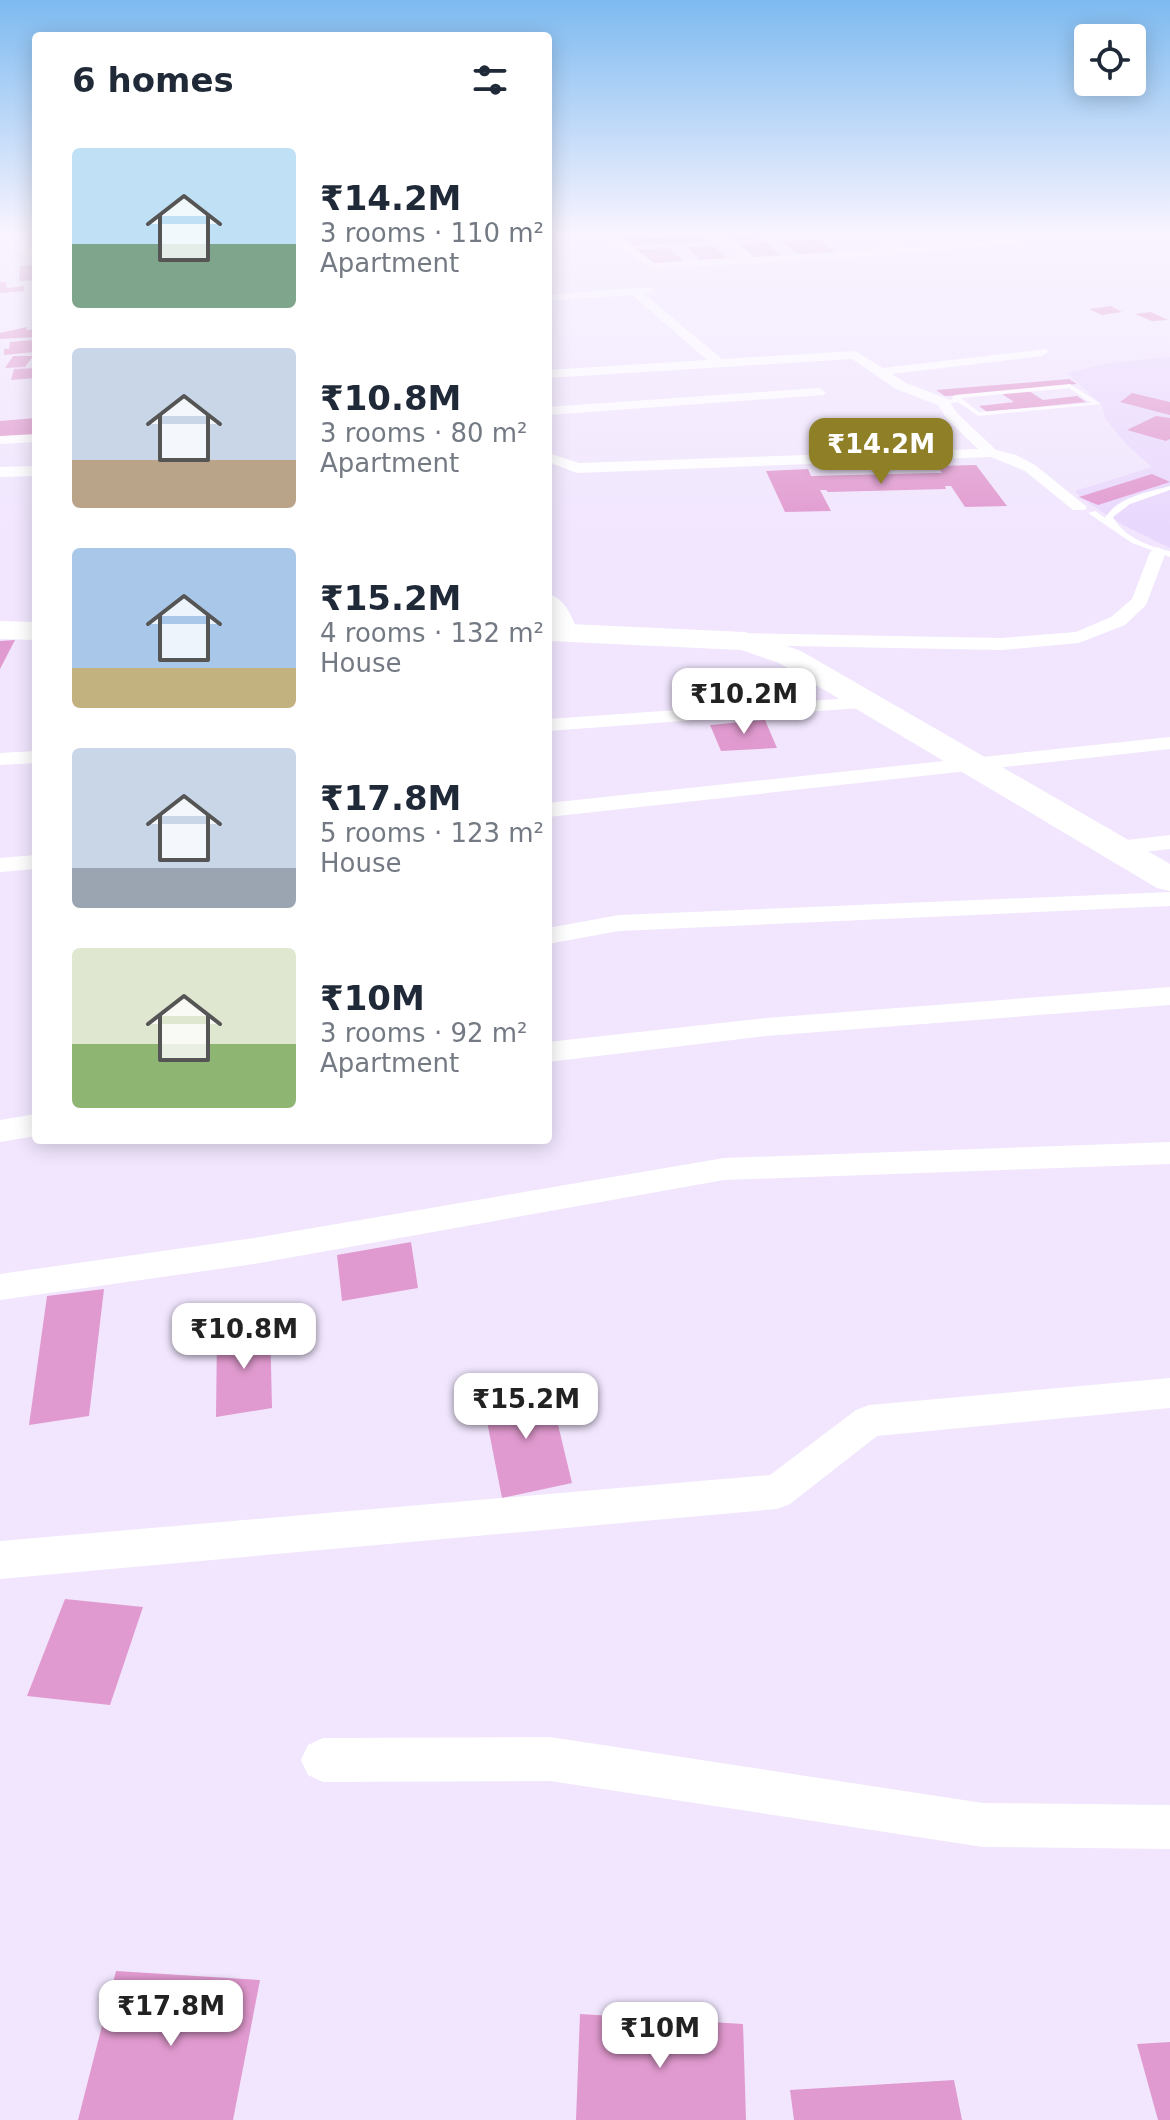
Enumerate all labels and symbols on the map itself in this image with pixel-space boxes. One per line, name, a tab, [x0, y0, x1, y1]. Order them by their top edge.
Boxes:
pin: ₹14.2M	[816, 418, 946, 486]
pin: ₹10.2M	[679, 668, 809, 736]
pin: ₹10.8M	[179, 1303, 309, 1371]
pin: ₹15.2M	[461, 1373, 591, 1441]
pin: ₹17.8M	[106, 1980, 236, 2048]
pin: ₹10M	[613, 2002, 707, 2070]

